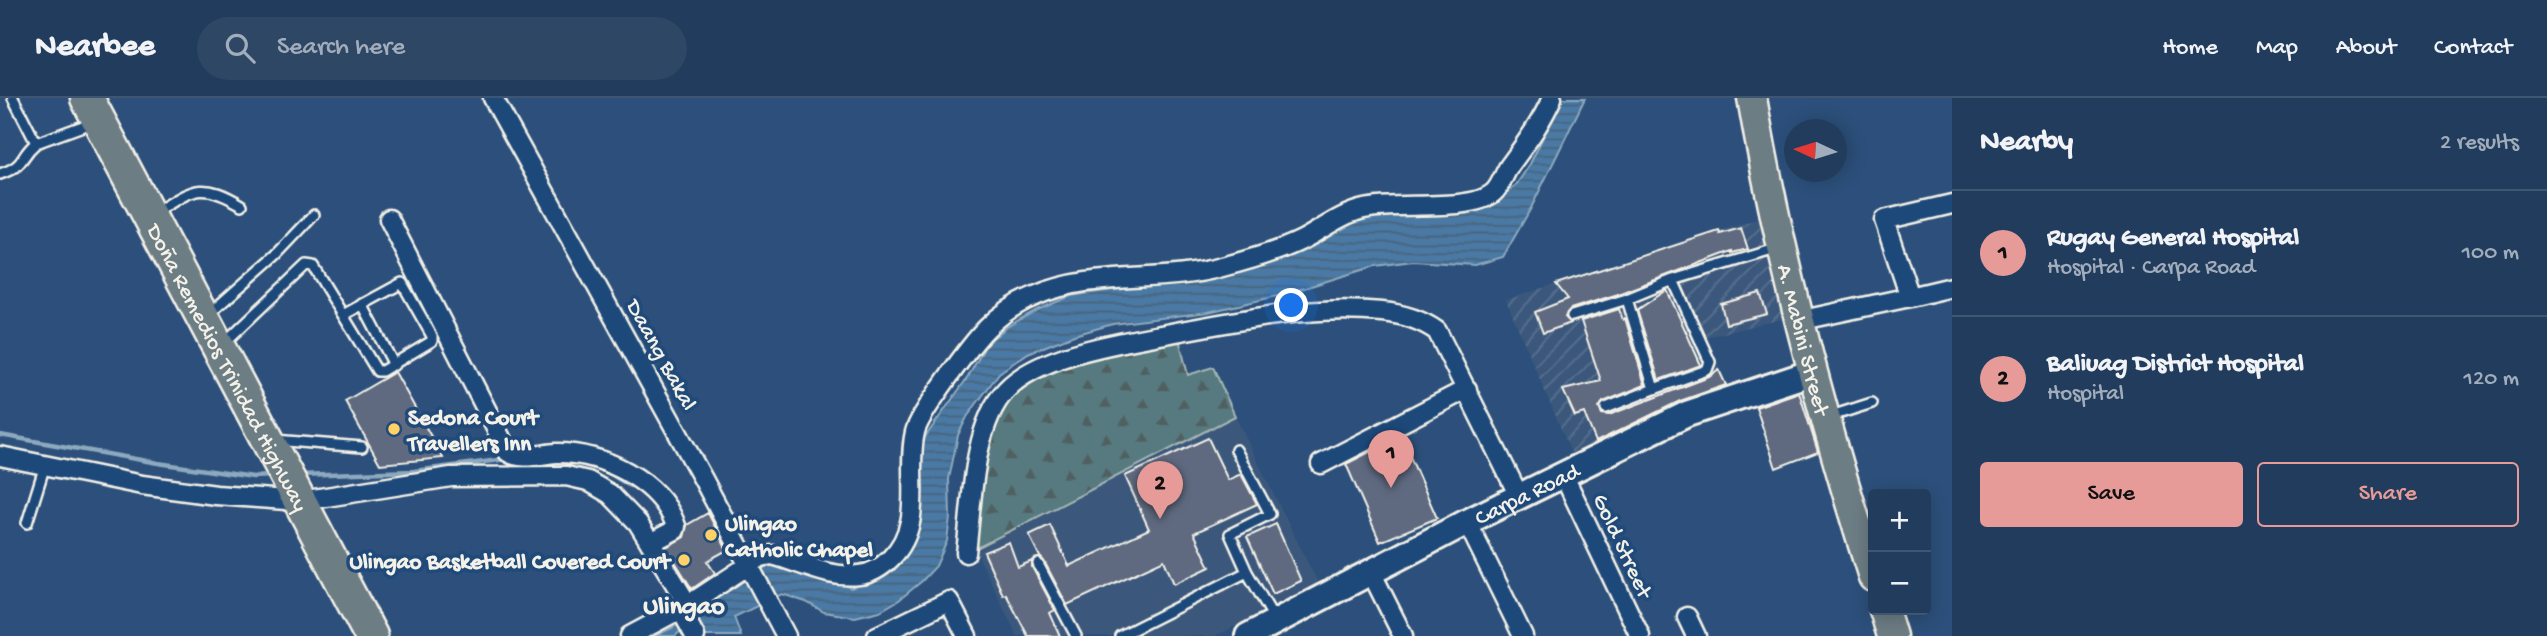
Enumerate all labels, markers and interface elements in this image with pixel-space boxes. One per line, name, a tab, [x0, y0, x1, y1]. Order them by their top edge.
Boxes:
search box	[197, 17, 687, 80]
text: Nearbee	[35, 29, 155, 67]
icon: search	[221, 29, 259, 67]
text: Search here	[277, 33, 405, 64]
text: Home	[2162, 34, 2218, 63]
text: Map	[2256, 34, 2298, 63]
text: About	[2336, 34, 2396, 63]
text: Contact	[2434, 34, 2512, 63]
north arrow	[1784, 119, 1847, 182]
text: Nearby	[1980, 126, 2073, 161]
text: 2 results	[2440, 130, 2519, 157]
street label: Doña Remedios Trinidad Highway	[138, 218, 313, 517]
text: Rugay General Hospital	[2047, 224, 2299, 255]
text: 1	[1998, 240, 2008, 267]
text: 100 m	[2462, 240, 2519, 267]
text: Hospital · Carpa Road	[2047, 255, 2255, 282]
street label: A. Mabini Street	[1769, 262, 1834, 420]
your location	[1274, 288, 1308, 322]
street label: Daang Bakal	[617, 294, 701, 416]
text: Baliuag District Hospital	[2047, 350, 2304, 381]
text: 2	[1997, 366, 2009, 393]
text: 120 m	[2464, 366, 2519, 393]
text: Hospital	[2047, 381, 2124, 408]
place label: Sedona Court Travellers Inn	[406, 406, 540, 459]
marker: Sedona Court Travellers Inn	[386, 421, 402, 437]
pin: 1	[1368, 430, 1414, 488]
street label: Carpa Road	[1471, 458, 1586, 533]
pin: 2	[1137, 461, 1183, 519]
button: Save	[1980, 462, 2243, 527]
button: Share	[2257, 462, 2519, 527]
map controls	[1868, 489, 1931, 615]
button: +	[1868, 489, 1931, 552]
street label: Gold Street	[1585, 490, 1657, 604]
place label: Ulingao Catholic Chapel	[725, 512, 873, 565]
marker: Ulingao Catholic Chapel	[703, 527, 719, 543]
place label: Ulingao Basketball Covered Court	[349, 550, 673, 577]
marker: Ulingao Basketball Covered Court	[676, 552, 692, 568]
button: −	[1868, 552, 1931, 615]
district label: Ulingao	[643, 593, 725, 624]

